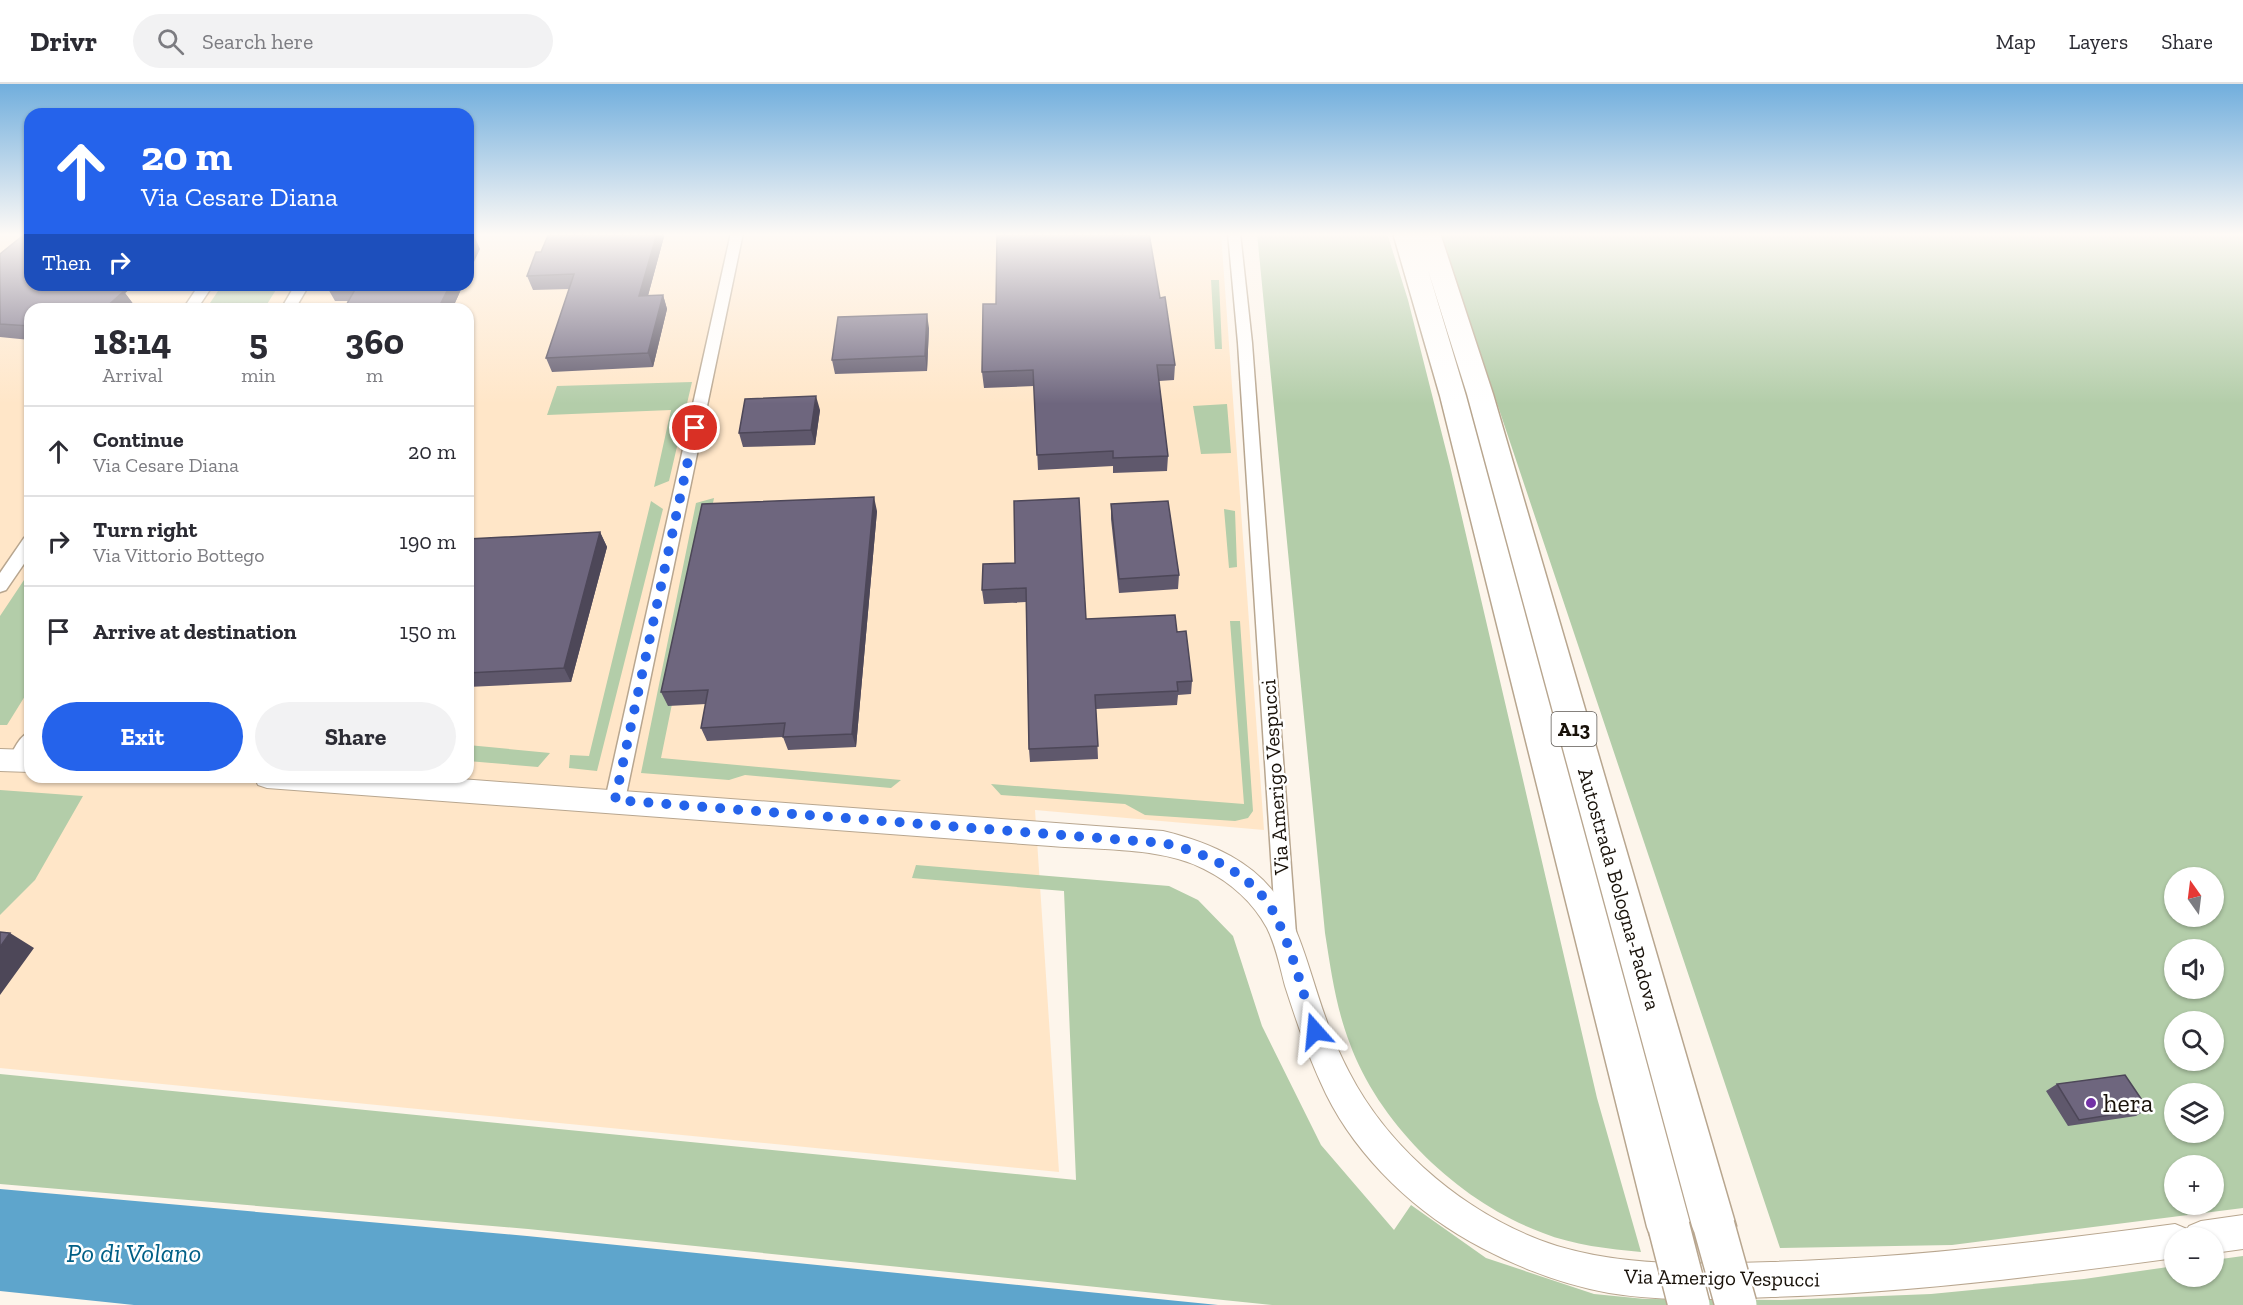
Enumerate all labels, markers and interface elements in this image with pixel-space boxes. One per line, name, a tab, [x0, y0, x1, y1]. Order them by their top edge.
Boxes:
search box	[133, 14, 553, 68]
text: Drivr	[30, 25, 97, 58]
icon: search	[154, 25, 187, 58]
text: Search here	[202, 28, 313, 55]
text: Map	[1996, 29, 2036, 54]
text: Layers	[2069, 29, 2128, 54]
text: Share	[2161, 29, 2213, 54]
text: 20 m	[141, 130, 232, 181]
icon: ahead	[42, 132, 120, 210]
text: Via Cesare Diana	[141, 181, 338, 213]
icon: right	[103, 246, 136, 279]
text: Then	[42, 249, 91, 276]
text: 18:14	[94, 320, 172, 363]
text: 5	[249, 320, 268, 363]
text: 360	[345, 320, 404, 363]
text: Arrival	[102, 363, 163, 387]
text: min	[241, 363, 276, 387]
text: m	[366, 363, 383, 387]
pin	[669, 402, 720, 453]
icon: arrive	[678, 411, 711, 444]
text: Continue	[93, 426, 184, 453]
icon: ahead	[42, 435, 75, 468]
text: 20 m	[408, 438, 456, 465]
text: Via Cesare Diana	[93, 453, 239, 477]
text: Turn right	[93, 516, 197, 543]
icon: right	[42, 525, 75, 558]
text: 190 m	[399, 528, 456, 555]
text: Via Vittorio Bottego	[93, 543, 265, 567]
icon: arrive	[42, 615, 75, 648]
text: Arrive at destination	[93, 618, 296, 645]
text: 150 m	[400, 618, 456, 645]
street label: Via Amerigo Vespucci	[1255, 678, 1294, 877]
button: Exit	[42, 702, 243, 771]
button: Share	[255, 702, 456, 771]
road number: A13	[1552, 712, 1596, 746]
street label: Autostrada Bologna-Padova	[1573, 765, 1666, 1013]
north arrow	[2164, 867, 2224, 927]
map controls	[2164, 867, 2224, 1287]
button: sound	[2164, 939, 2224, 999]
position arrow	[1283, 999, 1347, 1063]
button: search	[2164, 1011, 2224, 1071]
button: layers	[2164, 1083, 2224, 1143]
place label: hera	[2103, 1087, 2154, 1119]
marker: hera	[2084, 1096, 2098, 1110]
button: +	[2164, 1155, 2224, 1215]
button: −	[2164, 1227, 2224, 1287]
water label: Po di Volano	[67, 1237, 201, 1269]
street label: Via Amerigo Vespucci	[1623, 1263, 1820, 1292]

